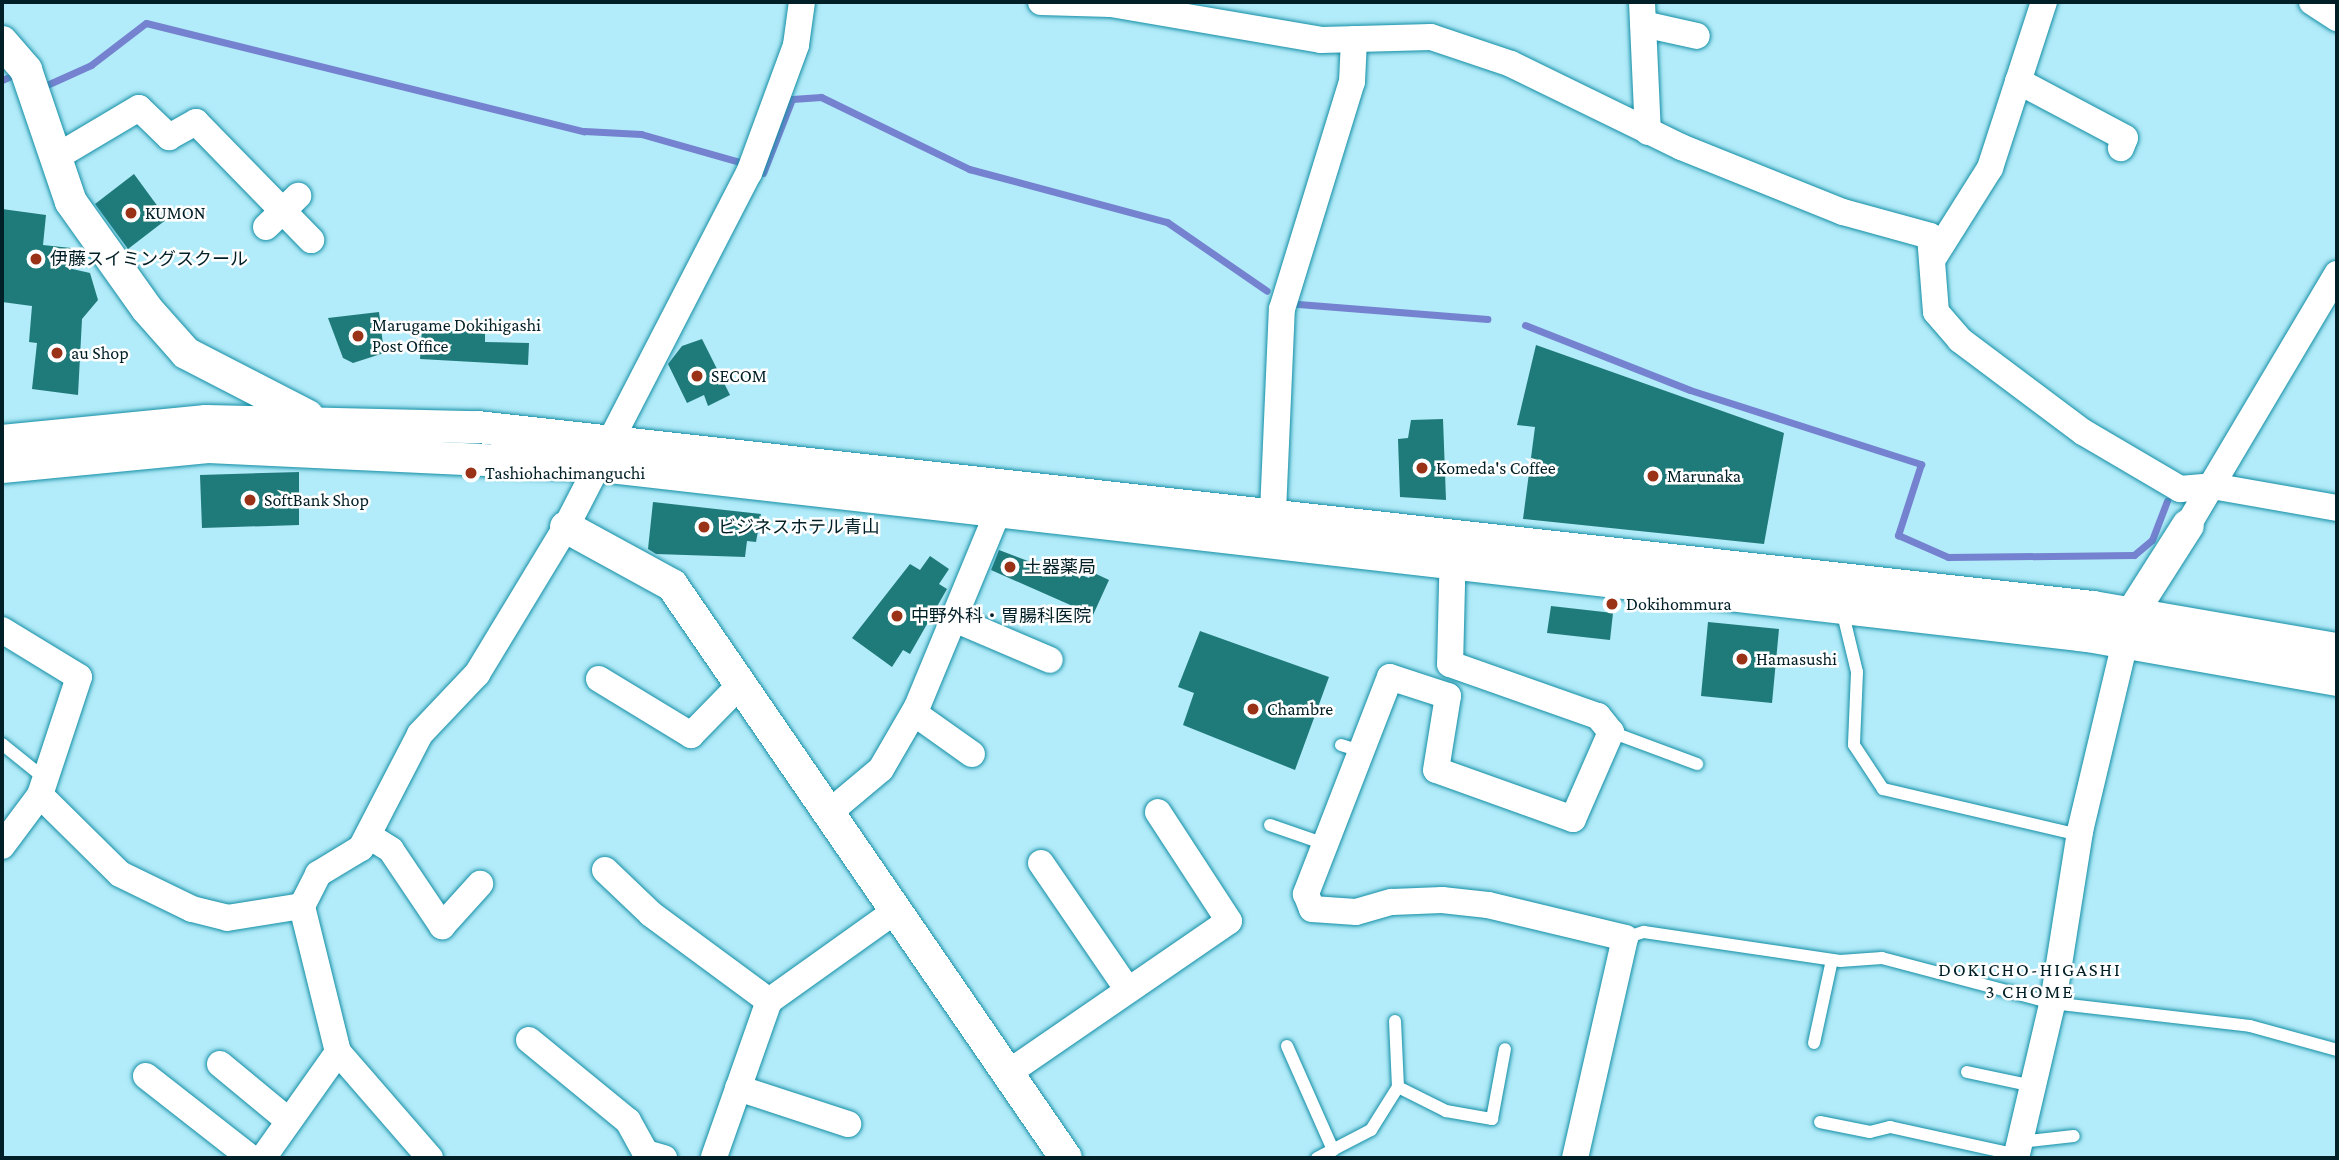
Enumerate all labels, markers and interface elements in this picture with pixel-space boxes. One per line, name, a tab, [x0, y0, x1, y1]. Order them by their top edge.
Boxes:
place label: KUMON	[145, 202, 206, 224]
marker: KUMON	[123, 205, 139, 221]
place label: 伊藤スイミングスクール	[50, 248, 248, 270]
marker: 伊藤スイミングスクール	[28, 251, 44, 267]
place label: Marugame Dokihigashi Post Office	[372, 315, 541, 358]
marker: Marugame Dokihigashi Post Office	[350, 328, 366, 344]
place label: au Shop	[71, 342, 129, 364]
marker: au Shop	[49, 345, 65, 361]
place label: SECOM	[711, 365, 767, 387]
marker: SECOM	[689, 368, 705, 384]
place label: Komeda's Coffee	[1436, 457, 1556, 479]
marker: Komeda's Coffee	[1414, 460, 1430, 476]
place label: Tashiohachimanguchi	[485, 462, 645, 484]
marker: Tashiohachimanguchi	[463, 465, 479, 481]
place label: Marunaka	[1667, 465, 1741, 487]
marker: Marunaka	[1645, 468, 1661, 484]
place label: SoftBank Shop	[264, 489, 369, 511]
marker: SoftBank Shop	[242, 492, 258, 508]
place label: ビジネスホテル青山	[718, 516, 880, 538]
marker: ビジネスホテル青山	[696, 519, 712, 535]
place label: 土器薬局	[1024, 556, 1096, 578]
marker: 土器薬局	[1002, 559, 1018, 575]
place label: Dokihommura	[1626, 593, 1732, 615]
marker: Dokihommura	[1604, 596, 1620, 612]
place label: 中野外科・胃腸科医院	[911, 605, 1091, 627]
marker: 中野外科・胃腸科医院	[889, 608, 905, 624]
place label: Hamasushi	[1756, 648, 1837, 670]
marker: Hamasushi	[1734, 651, 1750, 667]
place label: Chambre	[1267, 698, 1333, 720]
marker: Chambre	[1245, 701, 1261, 717]
district label: DOKICHO-HIGASHI 3 CHOME	[1940, 959, 2120, 1003]

